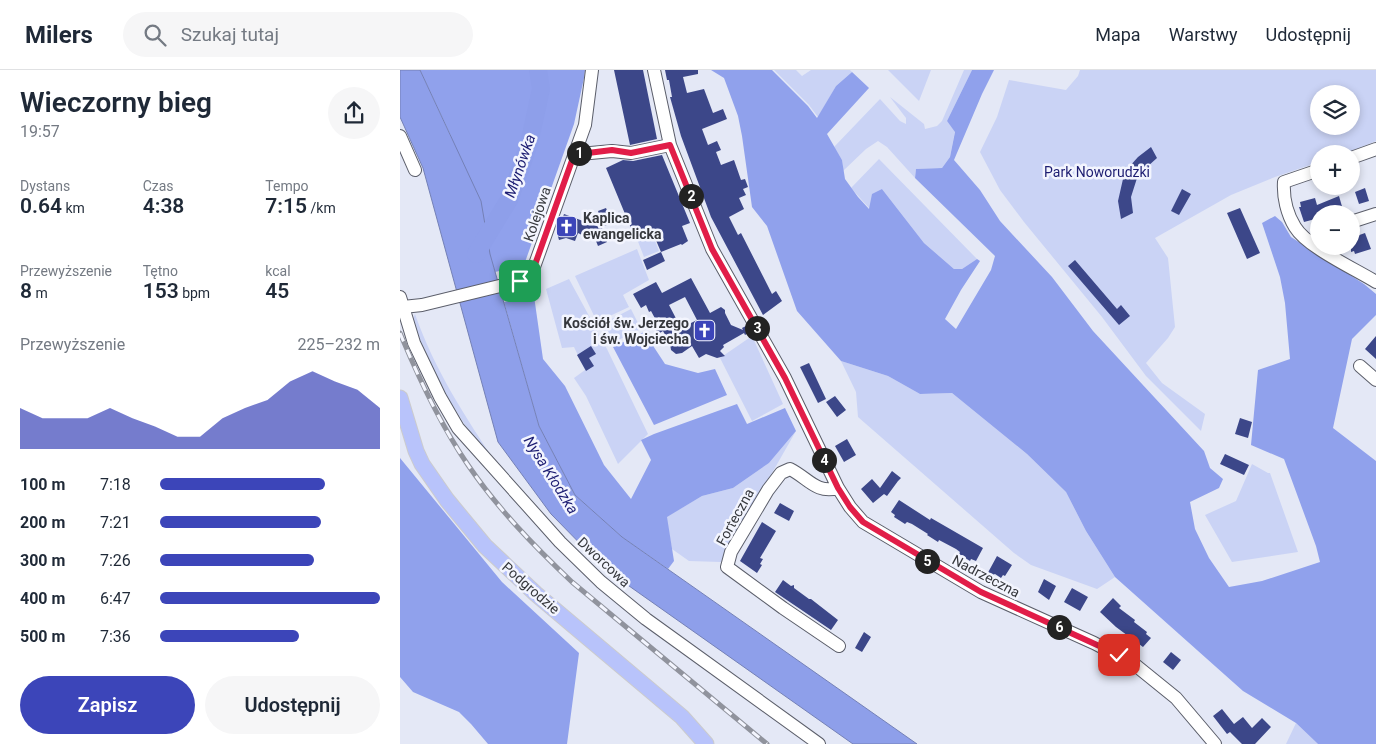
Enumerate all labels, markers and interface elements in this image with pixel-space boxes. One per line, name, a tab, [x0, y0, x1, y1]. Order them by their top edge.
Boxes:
search box	[123, 12, 473, 57]
text: Milers	[25, 21, 93, 49]
icon: search	[141, 21, 169, 49]
text: Szukaj tutaj	[181, 23, 279, 46]
text: Mapa	[1095, 24, 1141, 45]
text: Warstwy	[1169, 24, 1237, 45]
text: Udostępnij	[1265, 24, 1351, 45]
map controls	[1310, 85, 1360, 255]
button: layers	[1310, 85, 1360, 135]
text: Wieczorny bieg	[20, 86, 212, 119]
button: share	[328, 87, 380, 139]
text: 19:57	[20, 122, 60, 141]
water label: Młynówka	[501, 132, 539, 200]
pin: 1	[566, 140, 592, 166]
text: 1	[575, 145, 584, 161]
button: +	[1310, 145, 1360, 195]
park label: Park Noworudzki	[1044, 164, 1150, 180]
text: Dystans	[20, 178, 70, 194]
text: Czas	[143, 178, 174, 194]
text: Tempo	[265, 178, 309, 194]
street label: Kolejowa	[520, 184, 554, 244]
pin: 2	[678, 184, 704, 208]
text: 2	[687, 188, 696, 204]
text: 0.64	[20, 194, 62, 218]
text: 4:38	[143, 194, 184, 218]
text: 7:15	[265, 194, 307, 218]
text: km	[62, 200, 85, 216]
text: /km	[307, 200, 336, 216]
button: −	[1310, 205, 1360, 255]
place label: Kaplica ewangelicka	[583, 210, 662, 242]
church icon: Kaplica ewangelicka	[555, 214, 579, 238]
pin	[499, 260, 541, 302]
text: Przewyższenie	[20, 263, 112, 279]
text: Tętno	[143, 263, 178, 279]
text: kcal	[265, 263, 291, 279]
icon: arrive	[506, 267, 534, 295]
text: 8	[20, 279, 32, 303]
text: 153	[143, 279, 179, 303]
text: 45	[265, 279, 289, 303]
text: m	[32, 285, 48, 301]
text: bpm	[179, 285, 210, 301]
place label: Kościół św. Jerzego i św. Wojciecha	[563, 315, 690, 347]
pin: 3	[744, 316, 770, 340]
church icon: Kościół św. Jerzego i św. Wojciecha	[693, 319, 717, 343]
text: 3	[753, 320, 762, 336]
text: Przewyższenie	[20, 335, 125, 354]
text: 225–232 m	[298, 335, 380, 354]
water label: Nysa Kłodzka	[520, 433, 582, 517]
pin: 4	[812, 448, 836, 472]
text: 4	[820, 452, 829, 468]
text: 100 m	[20, 475, 65, 494]
text: 7:18	[100, 475, 131, 494]
street label: Forteczna	[713, 486, 757, 548]
text: 200 m	[20, 513, 65, 532]
text: 7:21	[100, 513, 131, 532]
street label: Dworcowa	[574, 534, 634, 590]
pin: 5	[914, 548, 940, 574]
text: 300 m	[20, 551, 65, 570]
text: 7:26	[100, 551, 131, 570]
street label: Nadrzeczna	[950, 552, 1022, 600]
text: 5	[923, 553, 932, 569]
street label: Podgrodzie	[499, 559, 563, 617]
text: 400 m	[20, 589, 65, 608]
text: 6:47	[100, 589, 131, 608]
pin: 6	[1046, 614, 1072, 640]
text: 6	[1055, 619, 1064, 635]
text: 500 m	[20, 627, 65, 646]
text: 7:36	[100, 627, 131, 646]
pin	[1098, 634, 1140, 676]
icon: check	[1105, 641, 1133, 669]
button: Zapisz	[20, 676, 195, 734]
button: Udostępnij	[205, 676, 380, 734]

